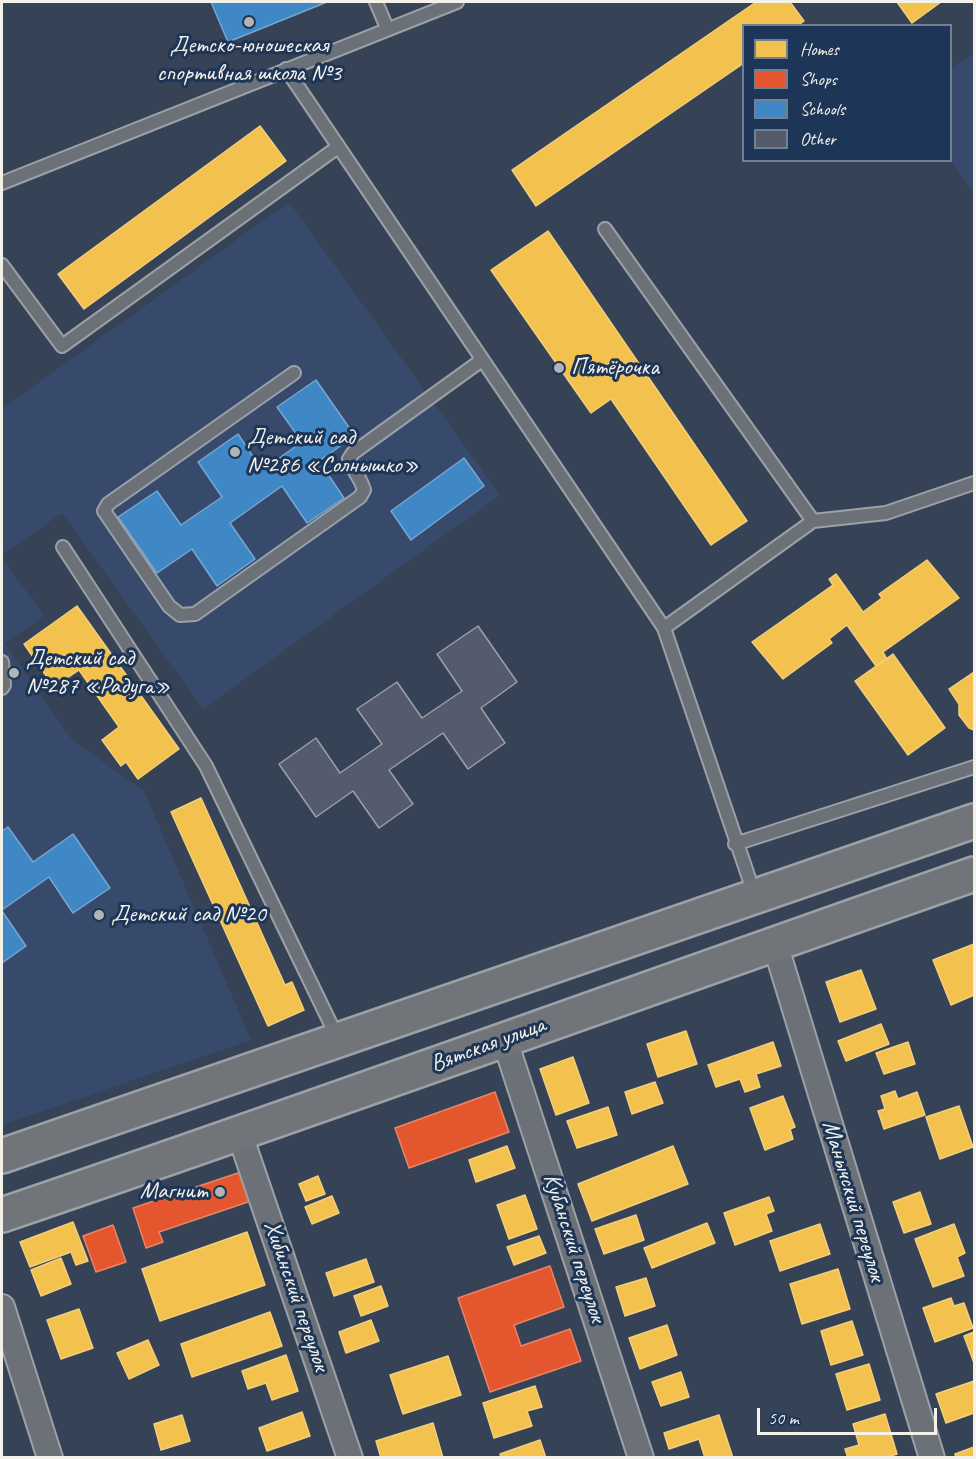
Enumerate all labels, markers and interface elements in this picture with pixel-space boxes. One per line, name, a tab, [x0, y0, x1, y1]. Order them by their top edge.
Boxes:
marker: Детско-юношеская спортивная школа №3	[242, 15, 256, 29]
legend	[742, 24, 952, 162]
place label: Детско-юношеская спортивная школа №3	[157, 32, 341, 88]
text: Homes	[800, 38, 839, 60]
text: Shops	[800, 68, 837, 90]
text: Schools	[800, 98, 845, 120]
text: Other	[800, 128, 836, 150]
place label: Пятёрочка	[571, 354, 659, 382]
marker: Пятёрочка	[552, 361, 566, 375]
place label: Детский сад №286 «Солнышко»	[247, 424, 419, 480]
marker: Детский сад №286 «Солнышко»	[228, 445, 242, 459]
place label: Детский сад №287 «Радуга»	[26, 645, 170, 701]
marker: Детский сад №287 «Радуга»	[7, 666, 21, 680]
place label: Детский сад №20	[111, 901, 266, 929]
marker: Детский сад №20	[92, 908, 106, 922]
street label: Вятская улица	[427, 1011, 549, 1079]
street label: Манычский переулок	[815, 1117, 891, 1285]
street label: Кубанский переулок	[536, 1170, 612, 1326]
place label: Магнит	[140, 1178, 208, 1206]
marker: Магнит	[213, 1185, 227, 1199]
street label: Хибинский переулок	[257, 1217, 335, 1375]
scale bar	[760, 1396, 940, 1434]
text: 50 m	[768, 1407, 799, 1429]

